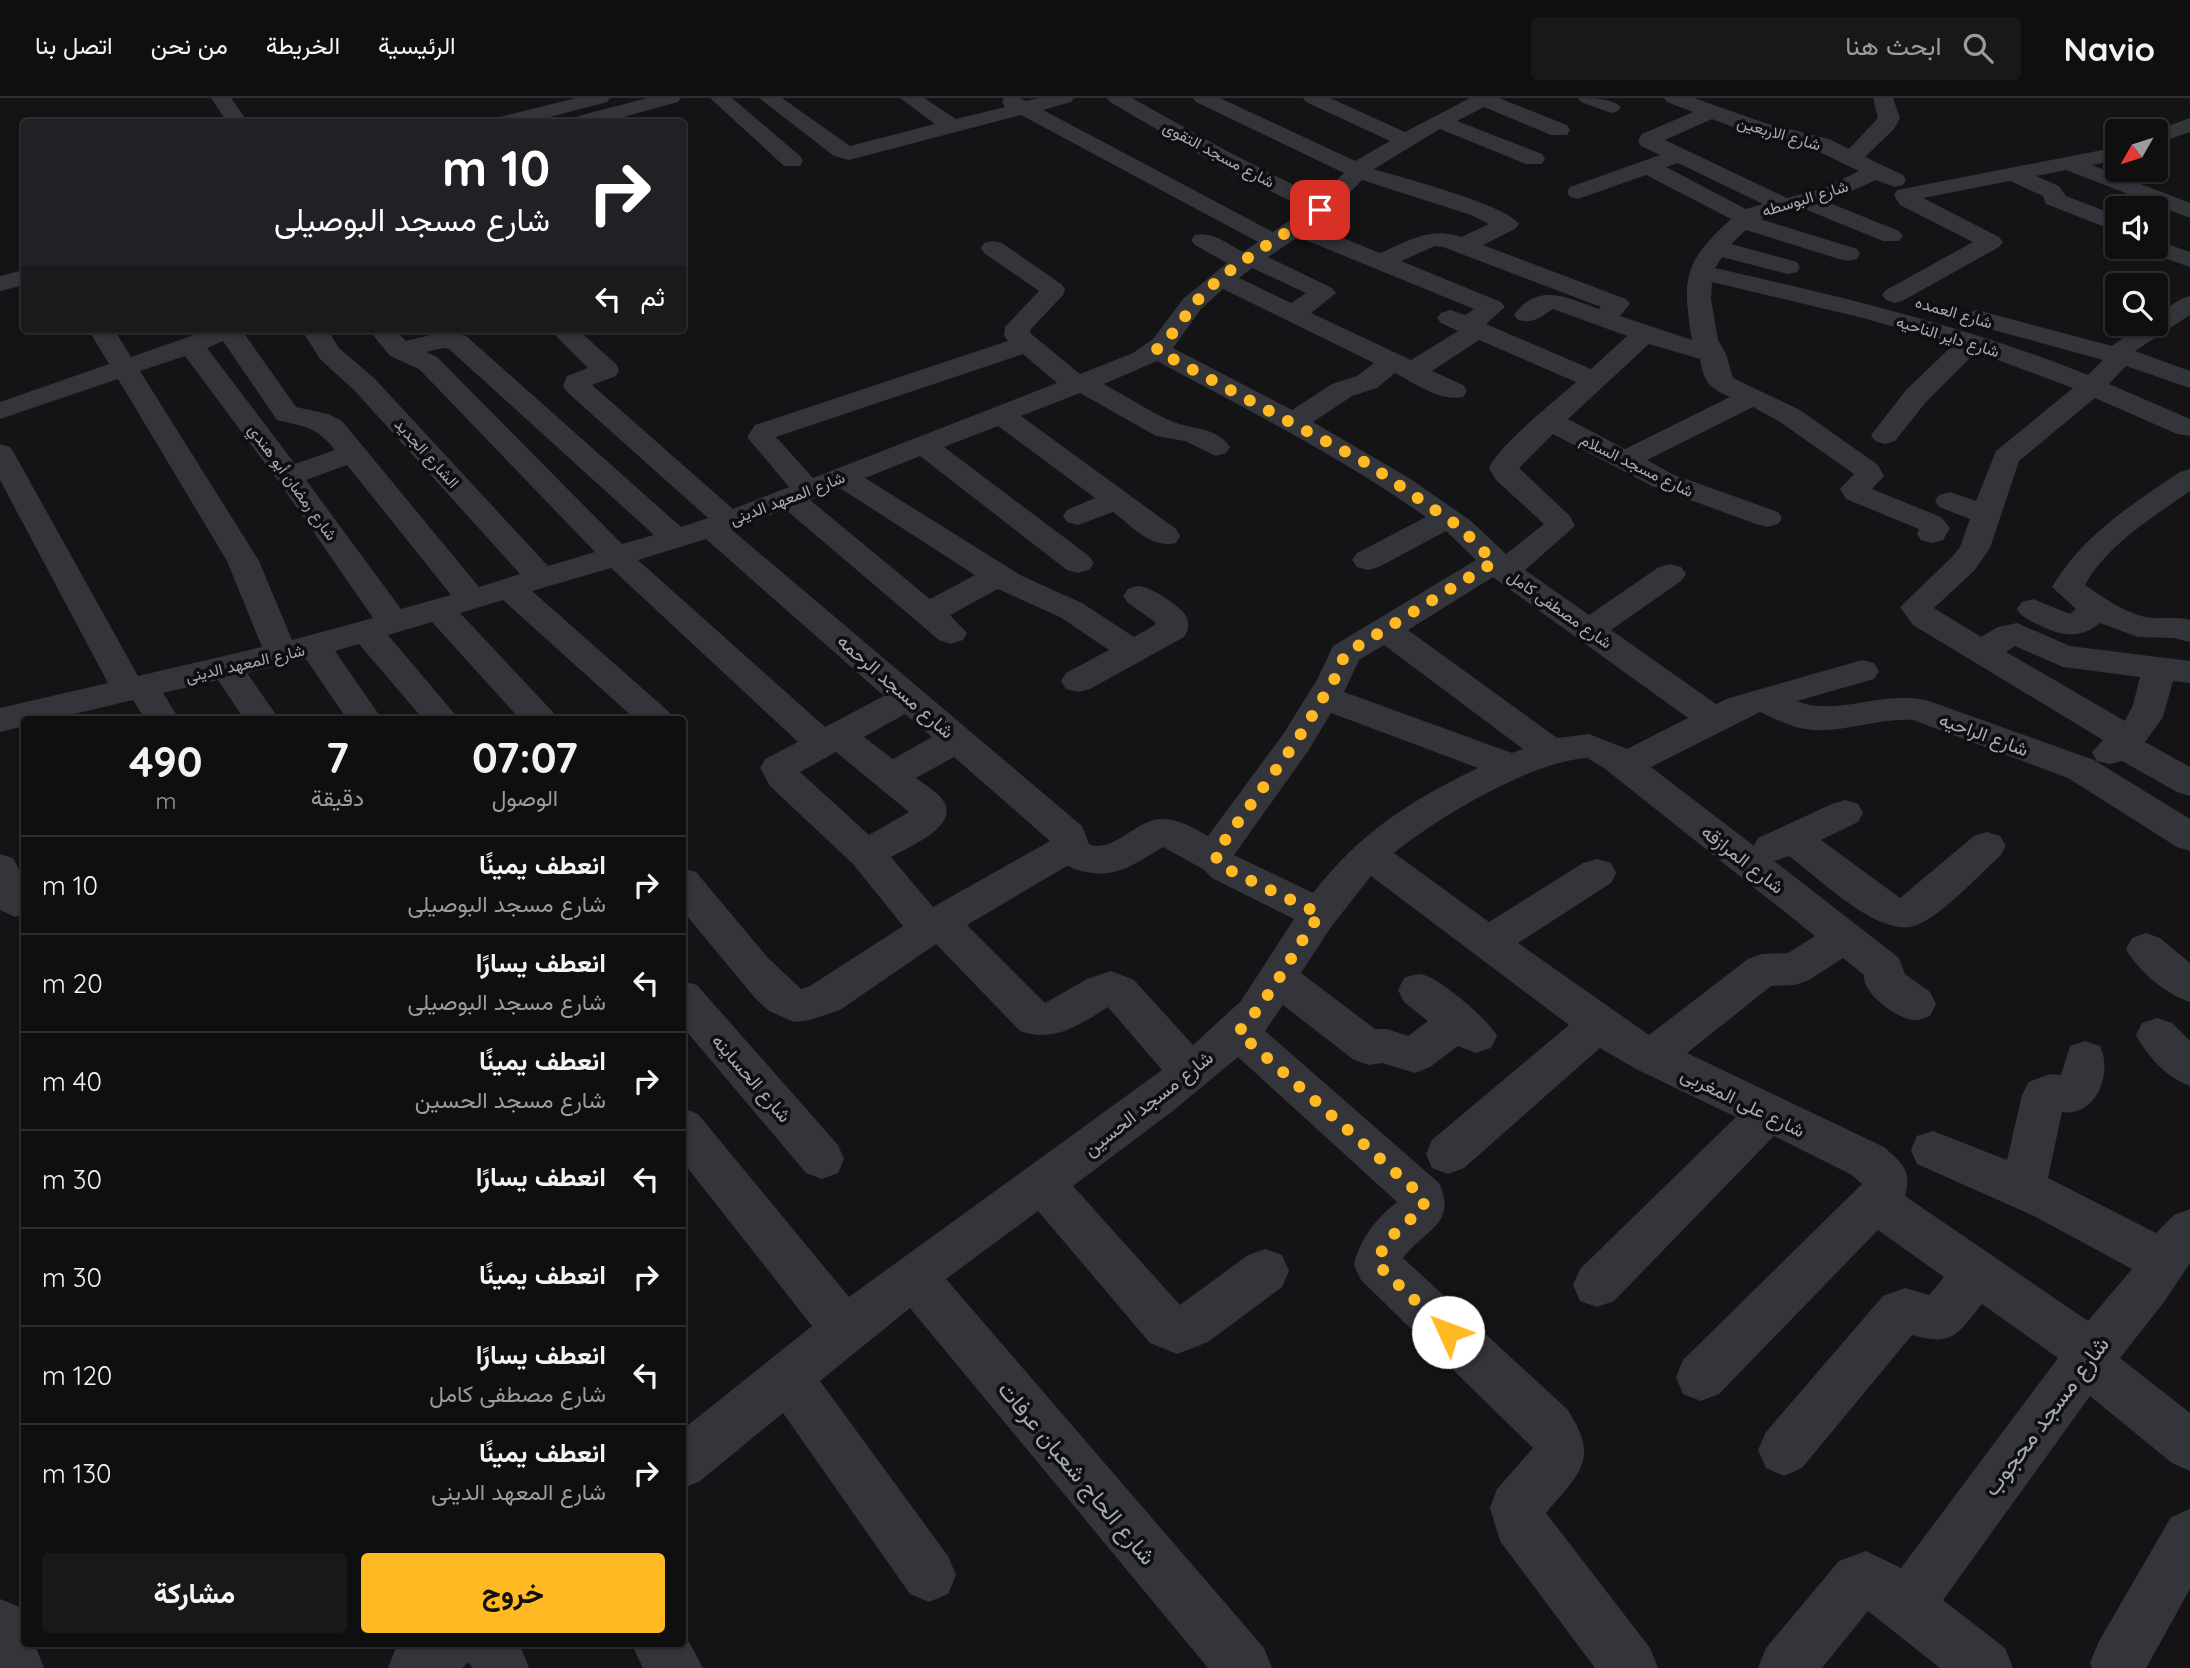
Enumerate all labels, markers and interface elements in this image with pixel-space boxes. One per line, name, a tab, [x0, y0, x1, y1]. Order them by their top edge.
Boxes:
search box	[1531, 17, 2021, 80]
text: Navio	[2063, 28, 2155, 69]
text: ابحث هنا	[1845, 29, 1941, 62]
icon: search	[1959, 29, 1997, 67]
text: اتصل بنا	[35, 30, 113, 60]
text: من نحن	[151, 30, 228, 60]
text: الخريطة	[266, 30, 340, 60]
text: الرئيسية	[378, 30, 456, 60]
street label: شارع الاربعين	[1734, 112, 1823, 156]
street label: شارع مسجد التقوى	[1159, 116, 1278, 194]
north arrow	[2105, 119, 2168, 182]
map controls	[2105, 119, 2168, 336]
text: 10 m	[442, 137, 550, 198]
icon: right	[574, 147, 665, 238]
street label: شارع البوسطه	[1759, 175, 1851, 223]
pin	[1290, 180, 1350, 240]
icon: arrive	[1301, 191, 1339, 229]
button: sound	[2105, 196, 2168, 259]
text: شارع مسجد البوصيلى	[274, 199, 550, 239]
button: search	[2105, 273, 2168, 336]
icon: left	[589, 280, 627, 318]
text: ثم	[641, 280, 665, 313]
street label: شارع العمده	[1913, 291, 1995, 334]
street label: شارع داير الناحيه	[1893, 311, 2002, 363]
street label: الشارع الجديد	[389, 414, 464, 493]
street label: شارع رمضان أبو هندي	[241, 420, 342, 546]
street label: شارع مسجد السلام	[1576, 429, 1697, 503]
street label: شارع المعهد الدينى	[727, 467, 848, 531]
street label: شارع مصطفى كامل	[1503, 566, 1616, 654]
street label: شارع مسجد الرحمه	[832, 629, 959, 744]
street label: شارع المعهد الدينى	[183, 640, 307, 688]
street label: شارع الراحيه	[1936, 707, 2032, 762]
text: 7	[326, 731, 349, 784]
text: 07:07	[472, 731, 578, 784]
text: 490	[129, 735, 203, 788]
text: دقيقة	[311, 783, 364, 812]
text: الوصول	[492, 783, 558, 812]
text: m	[155, 786, 176, 815]
street label: شارع المرازقه	[1696, 819, 1789, 900]
text: انعطف يمينًا	[479, 848, 606, 881]
icon: right	[627, 866, 665, 904]
text: 10 m	[42, 869, 98, 902]
text: شارع مسجد البوصيلى	[408, 889, 606, 918]
text: انعطف يسارًا	[476, 946, 606, 979]
icon: left	[627, 964, 665, 1002]
text: 20 m	[42, 967, 103, 1000]
text: شارع مسجد البوصيلى	[408, 987, 606, 1016]
street label: شارع الحساينه	[706, 1029, 797, 1128]
text: انعطف يمينًا	[479, 1044, 606, 1077]
street label: شارع مسجد الحسين	[1078, 1045, 1218, 1162]
icon: right	[627, 1062, 665, 1100]
street label: شارع على المغربى	[1677, 1062, 1809, 1143]
text: 40 m	[42, 1065, 102, 1098]
text: شارع مسجد الحسين	[415, 1085, 606, 1114]
text: انعطف يسارًا	[476, 1160, 606, 1193]
icon: left	[627, 1160, 665, 1198]
text: 30 m	[42, 1163, 102, 1196]
text: انعطف يمينًا	[479, 1258, 606, 1291]
icon: right	[627, 1258, 665, 1296]
text: 30 m	[42, 1261, 102, 1294]
position arrow	[1411, 1295, 1485, 1369]
street label: شارع مسجد محجوب	[1976, 1330, 2117, 1502]
text: انعطف يسارًا	[476, 1338, 606, 1371]
icon: left	[627, 1356, 665, 1394]
text: 120 m	[42, 1359, 112, 1392]
street label: شارع الحاج شعبان عرفات	[991, 1375, 1163, 1572]
text: شارع مصطفى كامل	[429, 1379, 606, 1408]
text: انعطف يمينًا	[479, 1436, 606, 1469]
icon: right	[627, 1454, 665, 1492]
text: 130 m	[42, 1457, 112, 1490]
text: شارع المعهد الدينى	[431, 1477, 606, 1506]
button: مشاركة	[42, 1553, 347, 1633]
button: خروج	[361, 1553, 665, 1633]

